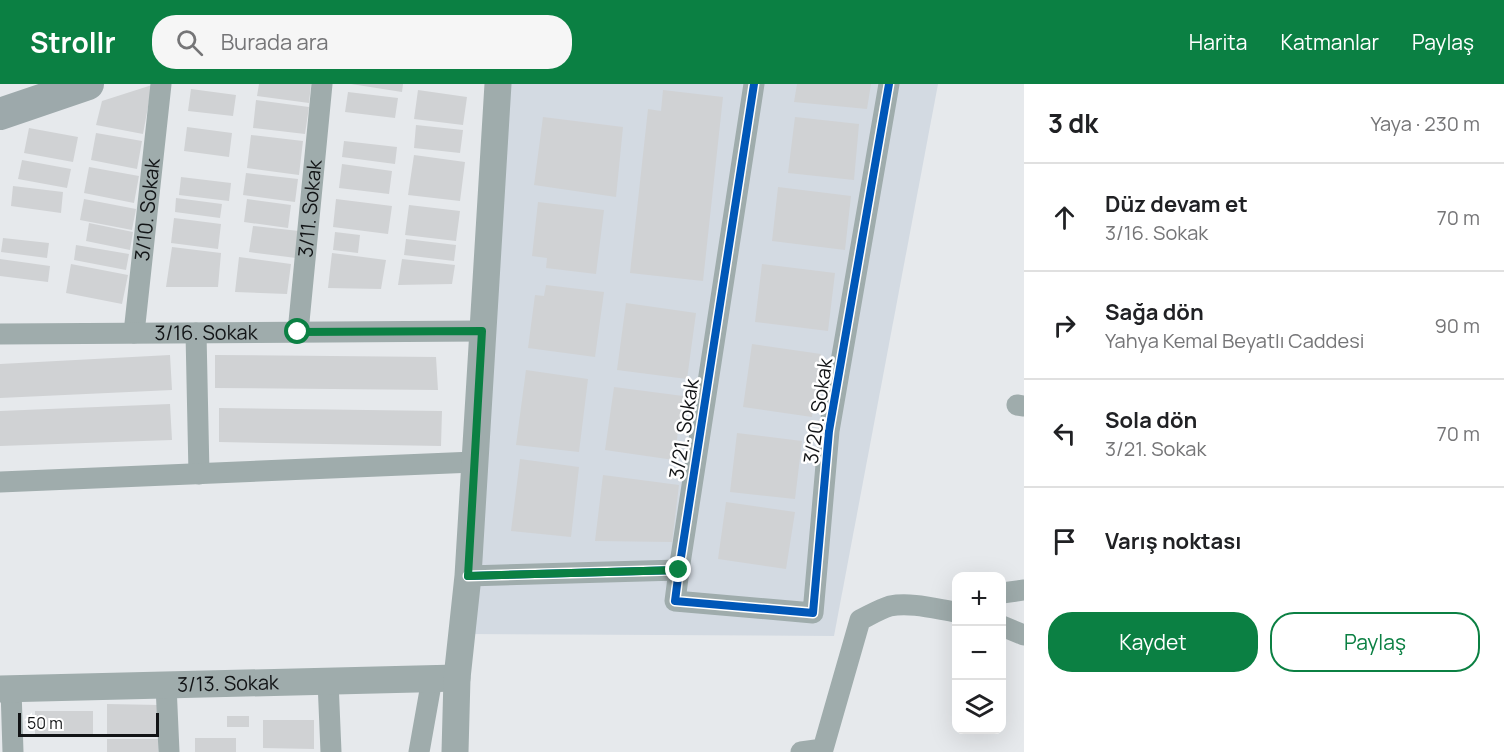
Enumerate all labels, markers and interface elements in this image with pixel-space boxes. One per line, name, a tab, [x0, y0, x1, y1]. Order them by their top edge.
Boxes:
search box	[152, 15, 572, 69]
text: Strollr	[30, 23, 116, 61]
icon: search	[173, 26, 206, 59]
text: Burada ara	[221, 27, 328, 57]
text: Harita	[1189, 28, 1247, 56]
text: Katmanlar	[1280, 28, 1379, 56]
text: Paylaş	[1412, 28, 1474, 56]
text: 3 dk	[1048, 105, 1098, 141]
text: Yaya · 230 m	[1371, 110, 1480, 137]
street label: 3/10. Sokak	[128, 156, 166, 262]
street label: 3/11. Sokak	[291, 157, 328, 259]
text: Düz devam et	[1105, 189, 1248, 219]
icon: ahead	[1048, 201, 1081, 234]
text: 70 m	[1437, 204, 1480, 231]
text: 3/16. Sokak	[1105, 219, 1208, 246]
text: Sağa dön	[1105, 297, 1204, 327]
icon: right	[1048, 309, 1081, 342]
text: 90 m	[1434, 312, 1480, 339]
street label: 3/16. Sokak	[154, 318, 259, 346]
route start	[284, 318, 310, 344]
text: Yahya Kemal Beyatlı Caddesi	[1105, 327, 1364, 354]
street label: 3/20. Sokak	[797, 355, 838, 466]
street label: 3/21. Sokak	[662, 376, 705, 481]
text: Sola dön	[1105, 405, 1197, 435]
icon: left	[1048, 417, 1081, 450]
text: 70 m	[1437, 420, 1480, 447]
text: 3/21. Sokak	[1105, 435, 1206, 462]
icon: arrive	[1048, 525, 1081, 558]
text: Varış noktası	[1105, 526, 1241, 556]
route end	[665, 556, 691, 582]
map controls	[952, 572, 1006, 734]
button: +	[952, 572, 1006, 626]
button: Kaydet	[1048, 612, 1258, 672]
button: Paylaş	[1270, 612, 1480, 672]
button: −	[952, 626, 1006, 680]
street label: 3/13. Sokak	[177, 668, 280, 698]
button: layers	[952, 680, 1006, 734]
scale bar	[18, 710, 159, 738]
text: 50 m	[27, 712, 63, 734]

